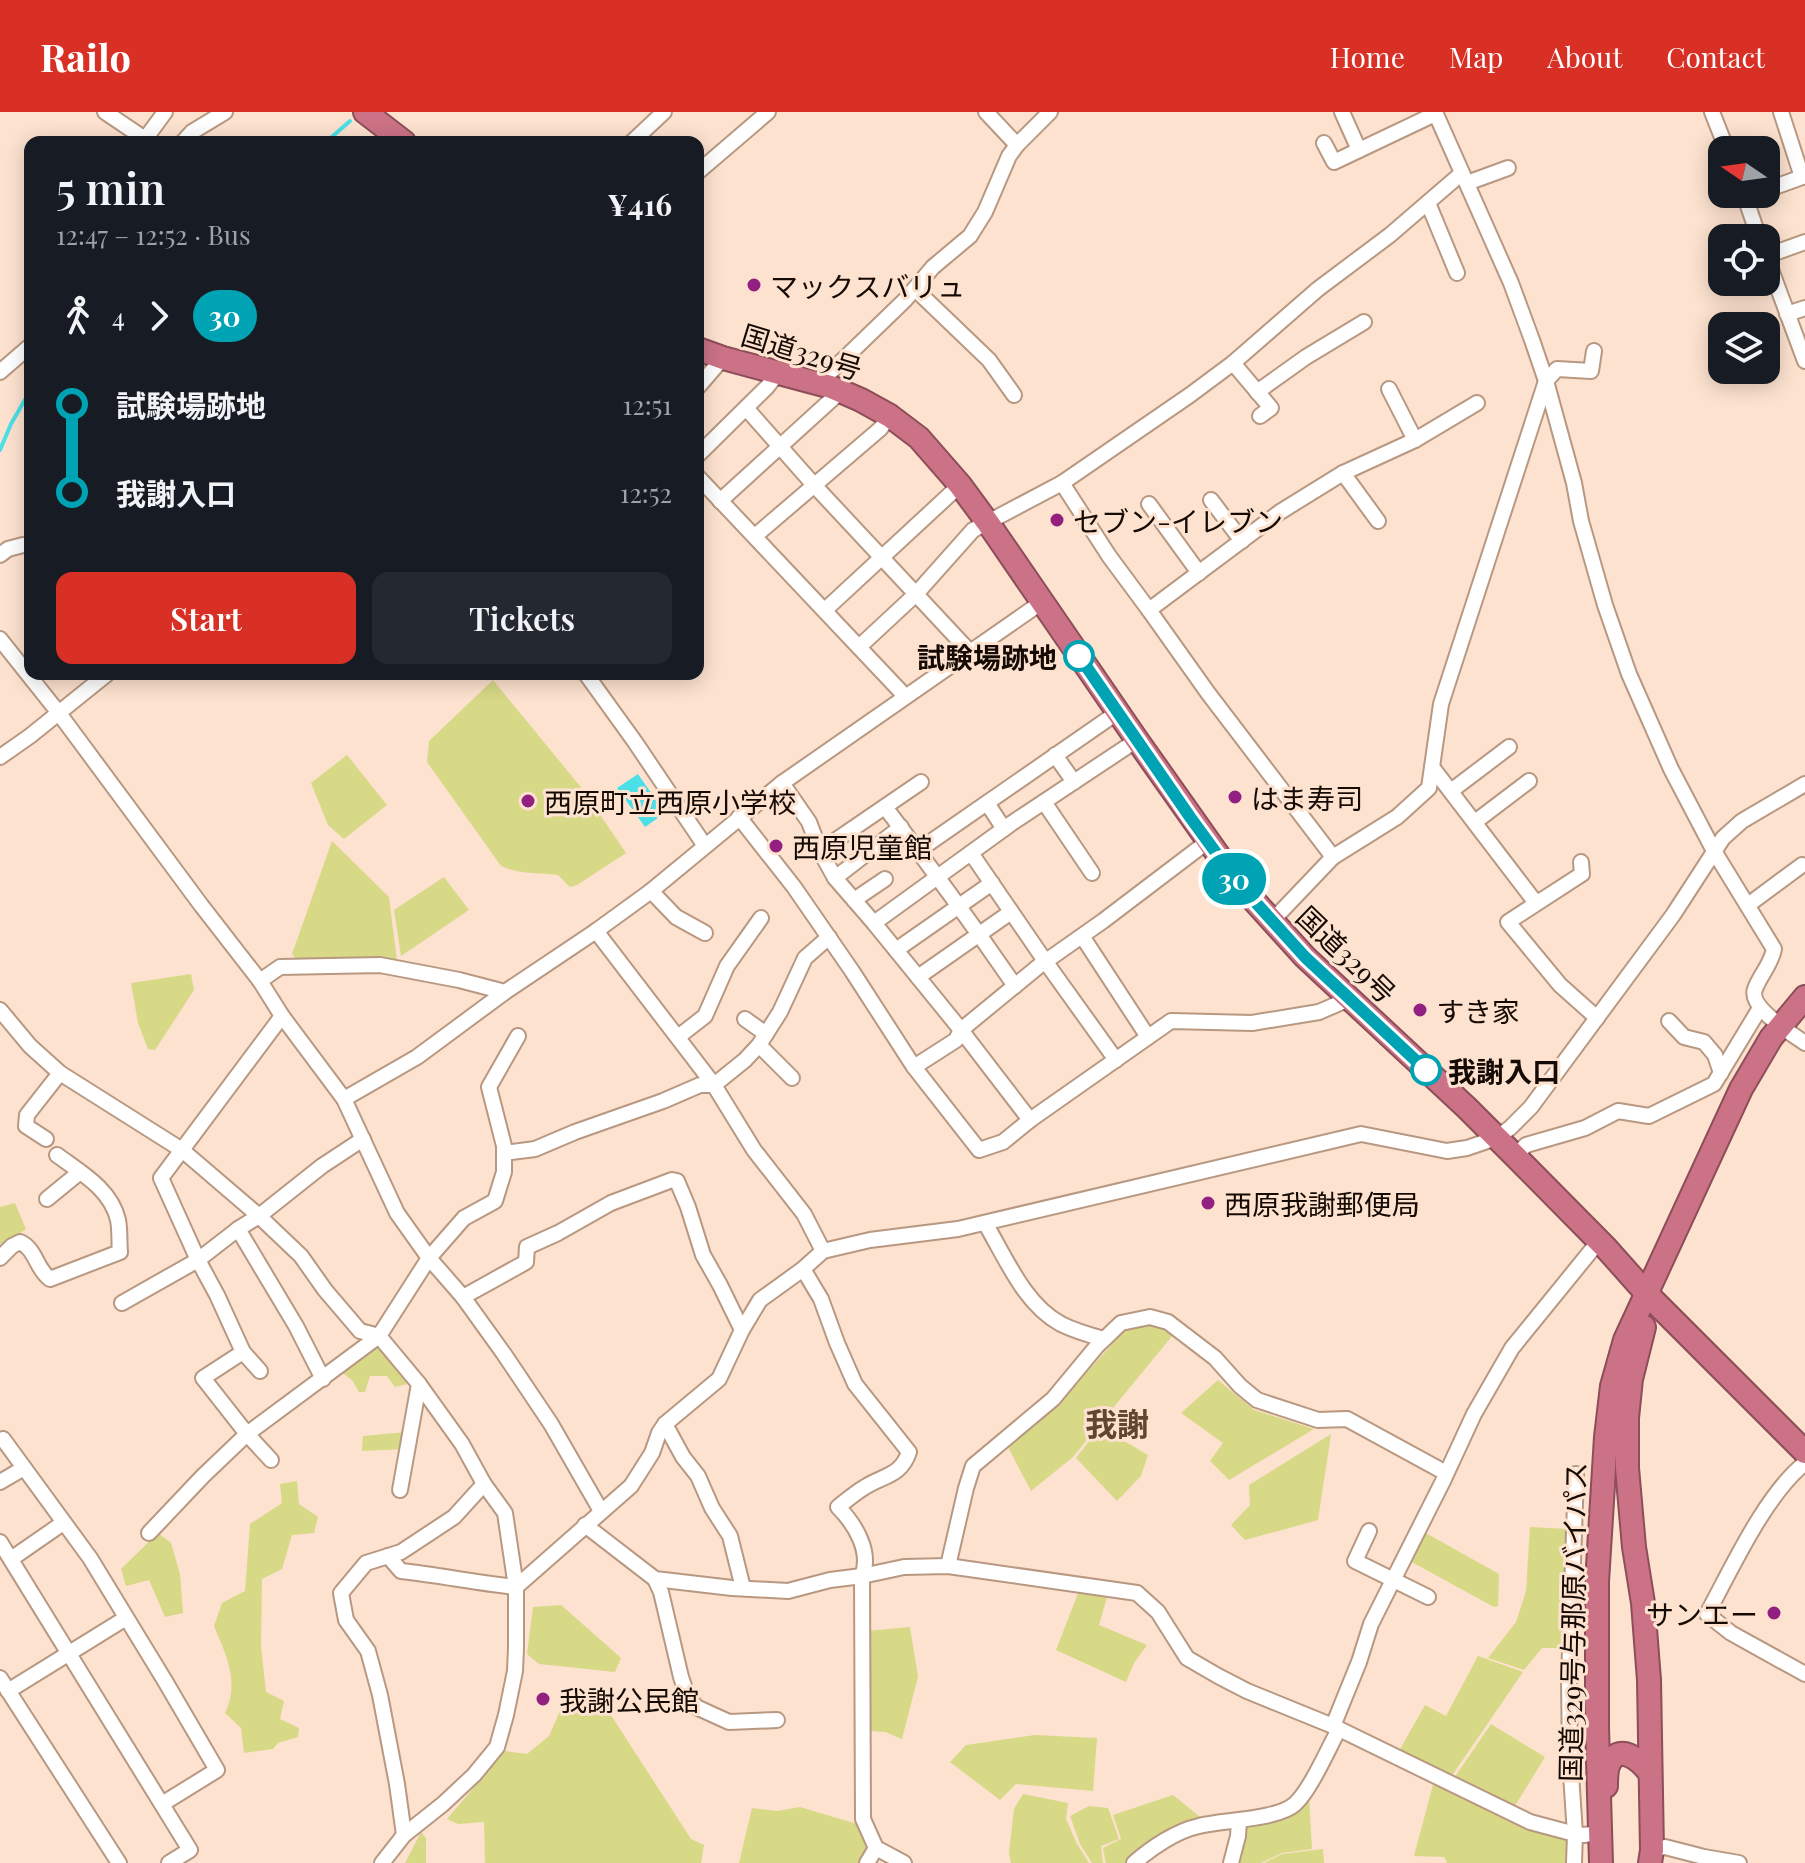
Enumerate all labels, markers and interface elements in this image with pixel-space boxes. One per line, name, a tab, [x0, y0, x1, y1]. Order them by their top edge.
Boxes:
text: Railo	[40, 31, 131, 82]
text: Home	[1330, 38, 1405, 75]
text: Map	[1449, 38, 1503, 75]
text: About	[1547, 38, 1622, 75]
text: Contact	[1666, 38, 1765, 75]
north arrow	[1708, 136, 1780, 208]
map controls	[1708, 136, 1780, 384]
text: 5 min	[56, 157, 165, 216]
text: ¥416	[608, 184, 672, 224]
text: 12:47 – 12:52 · Bus	[56, 217, 251, 252]
button: locate	[1708, 224, 1780, 296]
place label: マックスバリュ	[770, 267, 965, 304]
marker: マックスバリュ	[745, 276, 763, 294]
icon: walk	[56, 294, 100, 338]
icon: forward	[137, 294, 181, 338]
text: 30	[209, 297, 241, 334]
text: 4	[112, 299, 125, 334]
button: layers	[1708, 312, 1780, 384]
street label: 国道329号	[737, 315, 867, 387]
text: 試験場跡地	[116, 385, 266, 425]
text: 12:51	[623, 387, 672, 422]
text: 我謝入口	[116, 473, 236, 513]
text: 12:52	[620, 475, 672, 510]
place label: セブン-イレブン	[1073, 502, 1283, 539]
marker: セブン-イレブン	[1048, 511, 1066, 529]
button: Start	[56, 572, 356, 664]
button: Tickets	[372, 572, 672, 664]
place label: 試験場跡地	[917, 638, 1057, 675]
marker: 試験場跡地	[1064, 641, 1094, 671]
place label: はま寿司	[1251, 779, 1363, 816]
place label: 西原町立西原小学校	[544, 783, 796, 820]
marker: はま寿司	[1226, 788, 1244, 806]
marker: 西原町立西原小学校	[519, 792, 537, 810]
place label: 西原児童館	[792, 828, 932, 865]
marker: 西原児童館	[767, 837, 785, 855]
line badge: 30	[1198, 853, 1270, 905]
text: 30	[1218, 860, 1250, 897]
street label: 国道329号	[1289, 898, 1405, 1010]
place label: すき家	[1436, 992, 1520, 1029]
marker: すき家	[1411, 1001, 1429, 1019]
place label: 我謝入口	[1448, 1052, 1560, 1089]
marker: 我謝入口	[1411, 1055, 1441, 1085]
place label: 西原我謝郵便局	[1224, 1185, 1420, 1222]
marker: 西原我謝郵便局	[1199, 1194, 1217, 1212]
district label: 我謝	[1085, 1401, 1149, 1444]
street label: 国道329号与那原バイパス	[1551, 1462, 1593, 1782]
place label: サンエー	[1646, 1595, 1758, 1632]
marker: サンエー	[1765, 1604, 1783, 1622]
place label: 我謝公民館	[559, 1681, 699, 1718]
marker: 我謝公民館	[534, 1690, 552, 1708]

